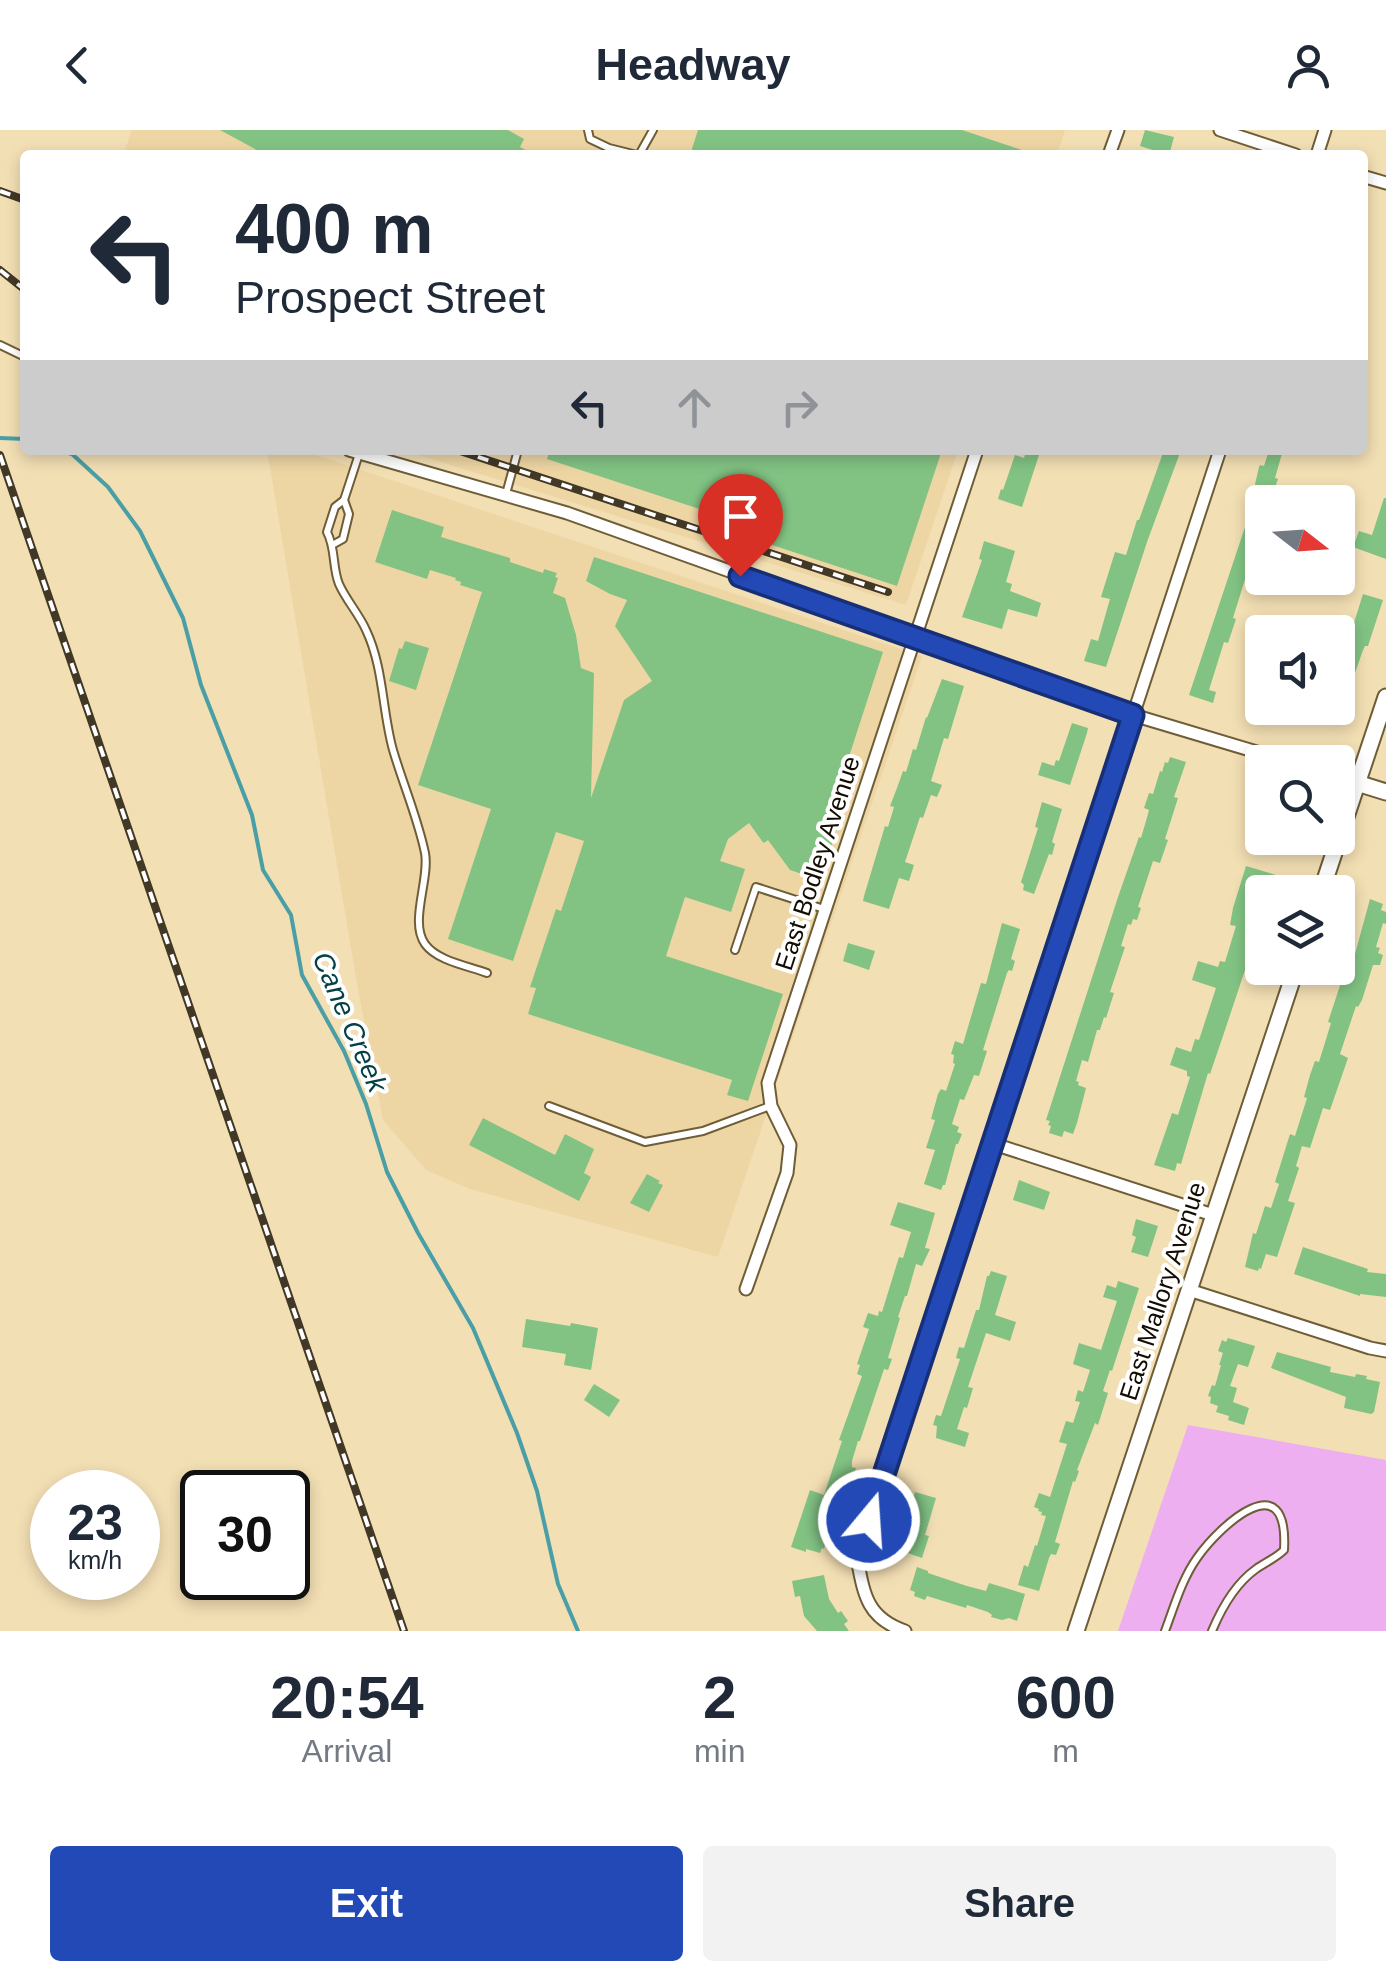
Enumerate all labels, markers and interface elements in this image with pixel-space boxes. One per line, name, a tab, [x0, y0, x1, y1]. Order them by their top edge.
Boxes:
icon: back	[50, 38, 105, 93]
icon: person	[1281, 38, 1336, 93]
text: Headway	[595, 39, 791, 90]
icon: left	[70, 190, 200, 320]
text: 400 m	[235, 190, 433, 268]
text: Prospect Street	[235, 272, 545, 323]
icon: left	[562, 380, 617, 435]
icon: ahead	[667, 380, 722, 435]
icon: right	[772, 380, 827, 435]
pin	[698, 474, 783, 577]
north arrow	[1245, 485, 1355, 595]
map controls	[1245, 485, 1355, 985]
icon: arrive	[713, 489, 768, 544]
button: sound	[1245, 615, 1355, 725]
button: search	[1245, 745, 1355, 855]
street label: East Bodley Avenue	[769, 752, 865, 974]
button: layers	[1245, 875, 1355, 985]
water label: Cane Creek	[307, 947, 394, 1099]
street label: East Mallory Avenue	[1114, 1179, 1210, 1403]
position arrow	[817, 1468, 921, 1572]
speed limit sign: 30	[180, 1470, 310, 1600]
text: 23	[67, 1495, 123, 1551]
text: km/h	[68, 1546, 122, 1574]
text: 20:54	[270, 1664, 424, 1731]
text: 2	[703, 1664, 736, 1731]
text: 600	[1016, 1664, 1116, 1731]
text: Arrival	[302, 1733, 392, 1769]
text: min	[694, 1733, 745, 1769]
text: m	[1052, 1733, 1079, 1769]
button: Exit	[50, 1846, 683, 1961]
button: Share	[703, 1846, 1336, 1961]

